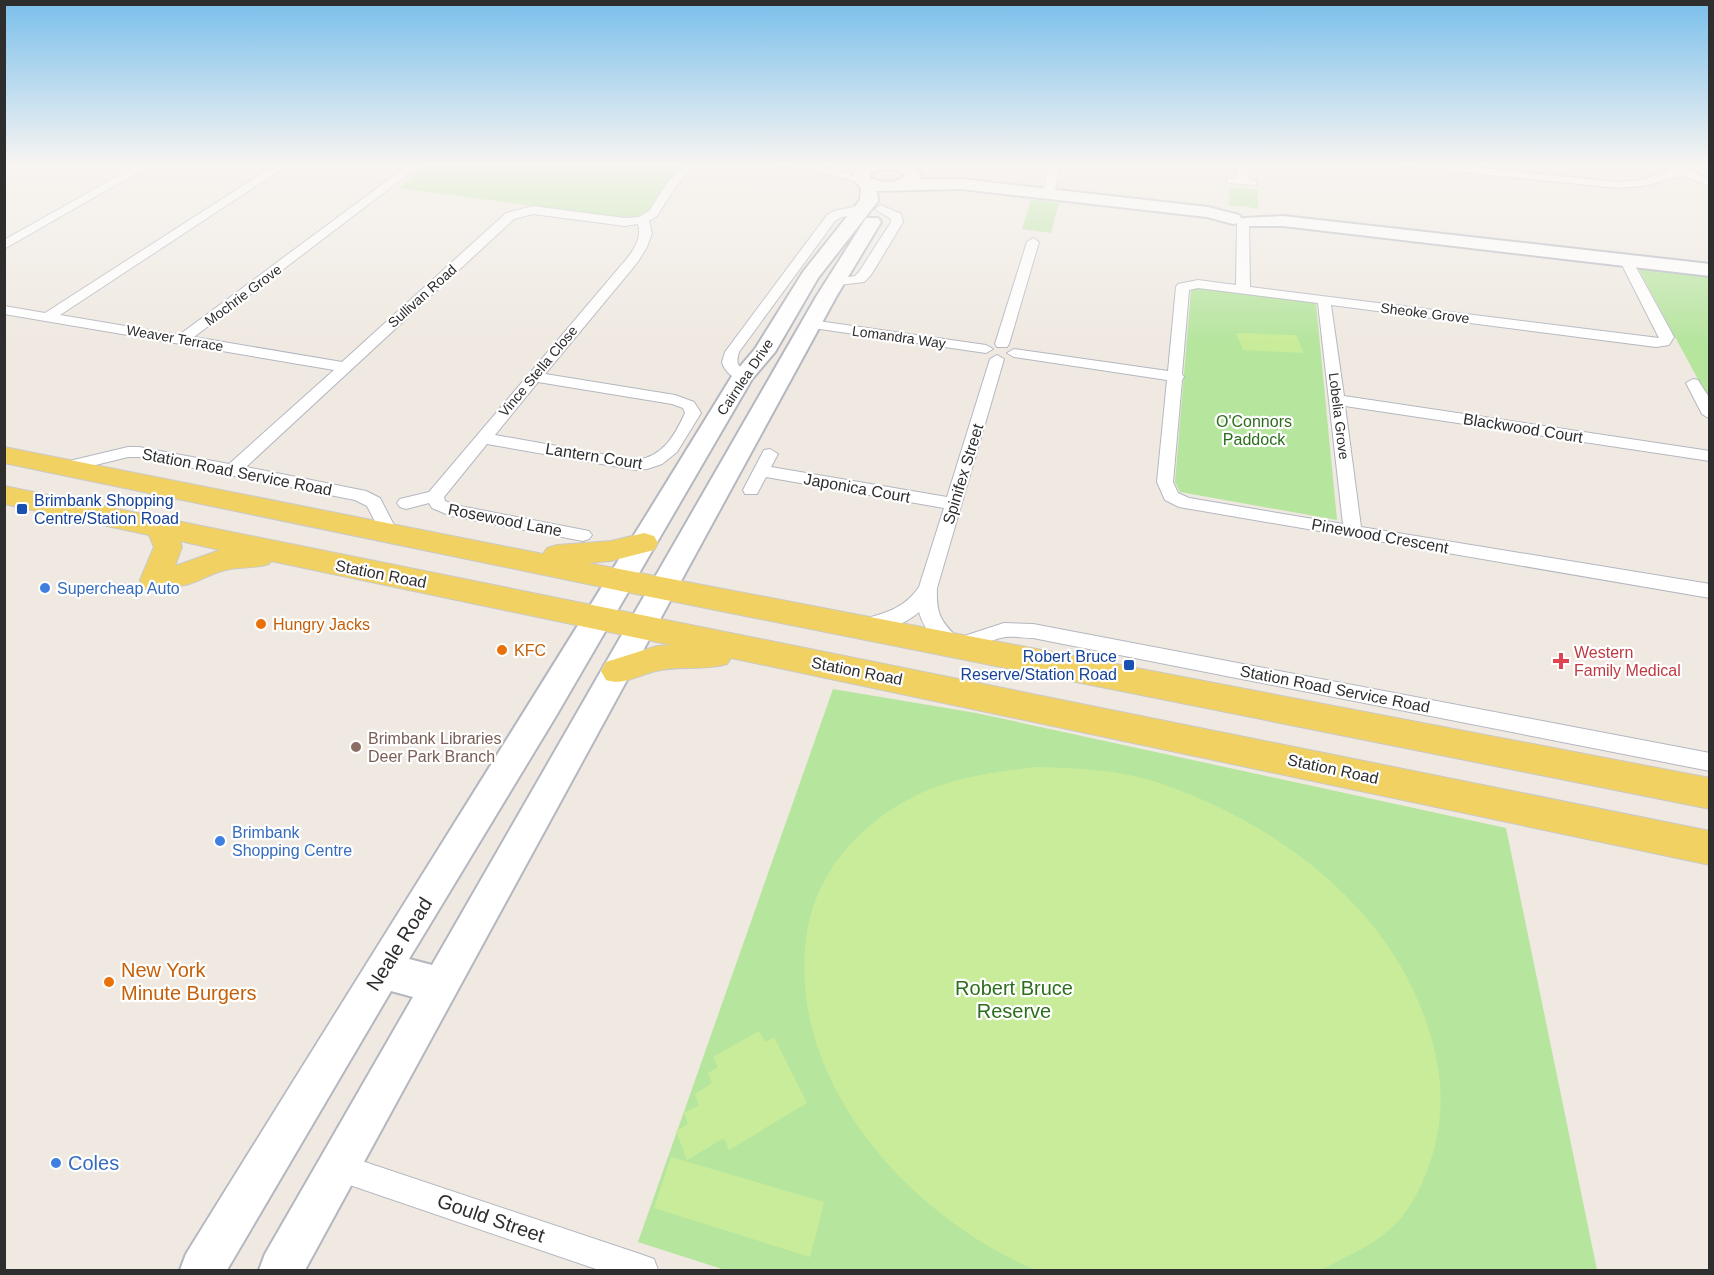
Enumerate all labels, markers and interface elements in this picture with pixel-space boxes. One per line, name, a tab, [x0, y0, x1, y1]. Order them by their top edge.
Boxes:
street label: Mochrie Grove	[202, 261, 285, 329]
street label: Sullivan Road	[385, 261, 459, 331]
street label: Sheoke Grove	[1380, 300, 1471, 326]
street label: Weaver Terrace	[125, 322, 225, 354]
street label: Vince Stella Close	[495, 322, 581, 420]
street label: Lomandra Way	[851, 323, 947, 351]
street label: Cairnlea Drive	[714, 336, 777, 418]
street label: Lobelia Grove	[1326, 372, 1352, 460]
street label: Blackwood Court	[1462, 410, 1585, 446]
park label: O'Connors Paddock	[1216, 413, 1292, 448]
street label: Spinifex Street	[940, 421, 987, 526]
street label: Lantern Court	[544, 440, 644, 472]
street label: Station Road Service Road	[141, 445, 333, 499]
street label: Japonica Court	[803, 470, 912, 506]
place label: Brimbank Shopping Centre/Station Road	[34, 492, 179, 527]
street label: Rosewood Lane	[447, 501, 563, 539]
marker: Brimbank Shopping Centre/Station Road	[15, 502, 29, 516]
street label: Pinewood Crescent	[1310, 516, 1450, 557]
street label: Station Road	[334, 557, 428, 591]
place label: Supercheap Auto	[57, 580, 180, 597]
marker: Supercheap Auto	[38, 581, 52, 595]
place label: Hungry Jacks	[273, 616, 370, 633]
marker: Hungry Jacks	[254, 617, 268, 631]
place label: KFC	[514, 642, 546, 659]
marker: KFC	[495, 643, 509, 657]
place label: Western Family Medical	[1574, 644, 1681, 679]
place label: Robert Bruce Reserve/Station Road	[960, 648, 1117, 683]
marker: Western Family Medical	[1552, 652, 1570, 670]
street label: Station Road	[810, 654, 904, 688]
marker: Robert Bruce Reserve/Station Road	[1122, 658, 1136, 672]
street label: Station Road Service Road	[1239, 662, 1431, 716]
place label: Brimbank Libraries Deer Park Branch	[368, 730, 501, 765]
marker: Brimbank Libraries Deer Park Branch	[349, 740, 363, 754]
street label: Station Road	[1286, 751, 1380, 787]
place label: Brimbank Shopping Centre	[232, 824, 352, 859]
marker: Brimbank Shopping Centre	[213, 834, 227, 848]
street label: Neale Road	[362, 893, 436, 995]
place label: New York Minute Burgers	[121, 959, 257, 1004]
marker: New York Minute Burgers	[102, 975, 116, 989]
park label: Robert Bruce Reserve	[955, 977, 1073, 1022]
place label: Coles	[68, 1152, 119, 1174]
marker: Coles	[49, 1156, 63, 1170]
street label: Gould Street	[434, 1189, 548, 1247]

